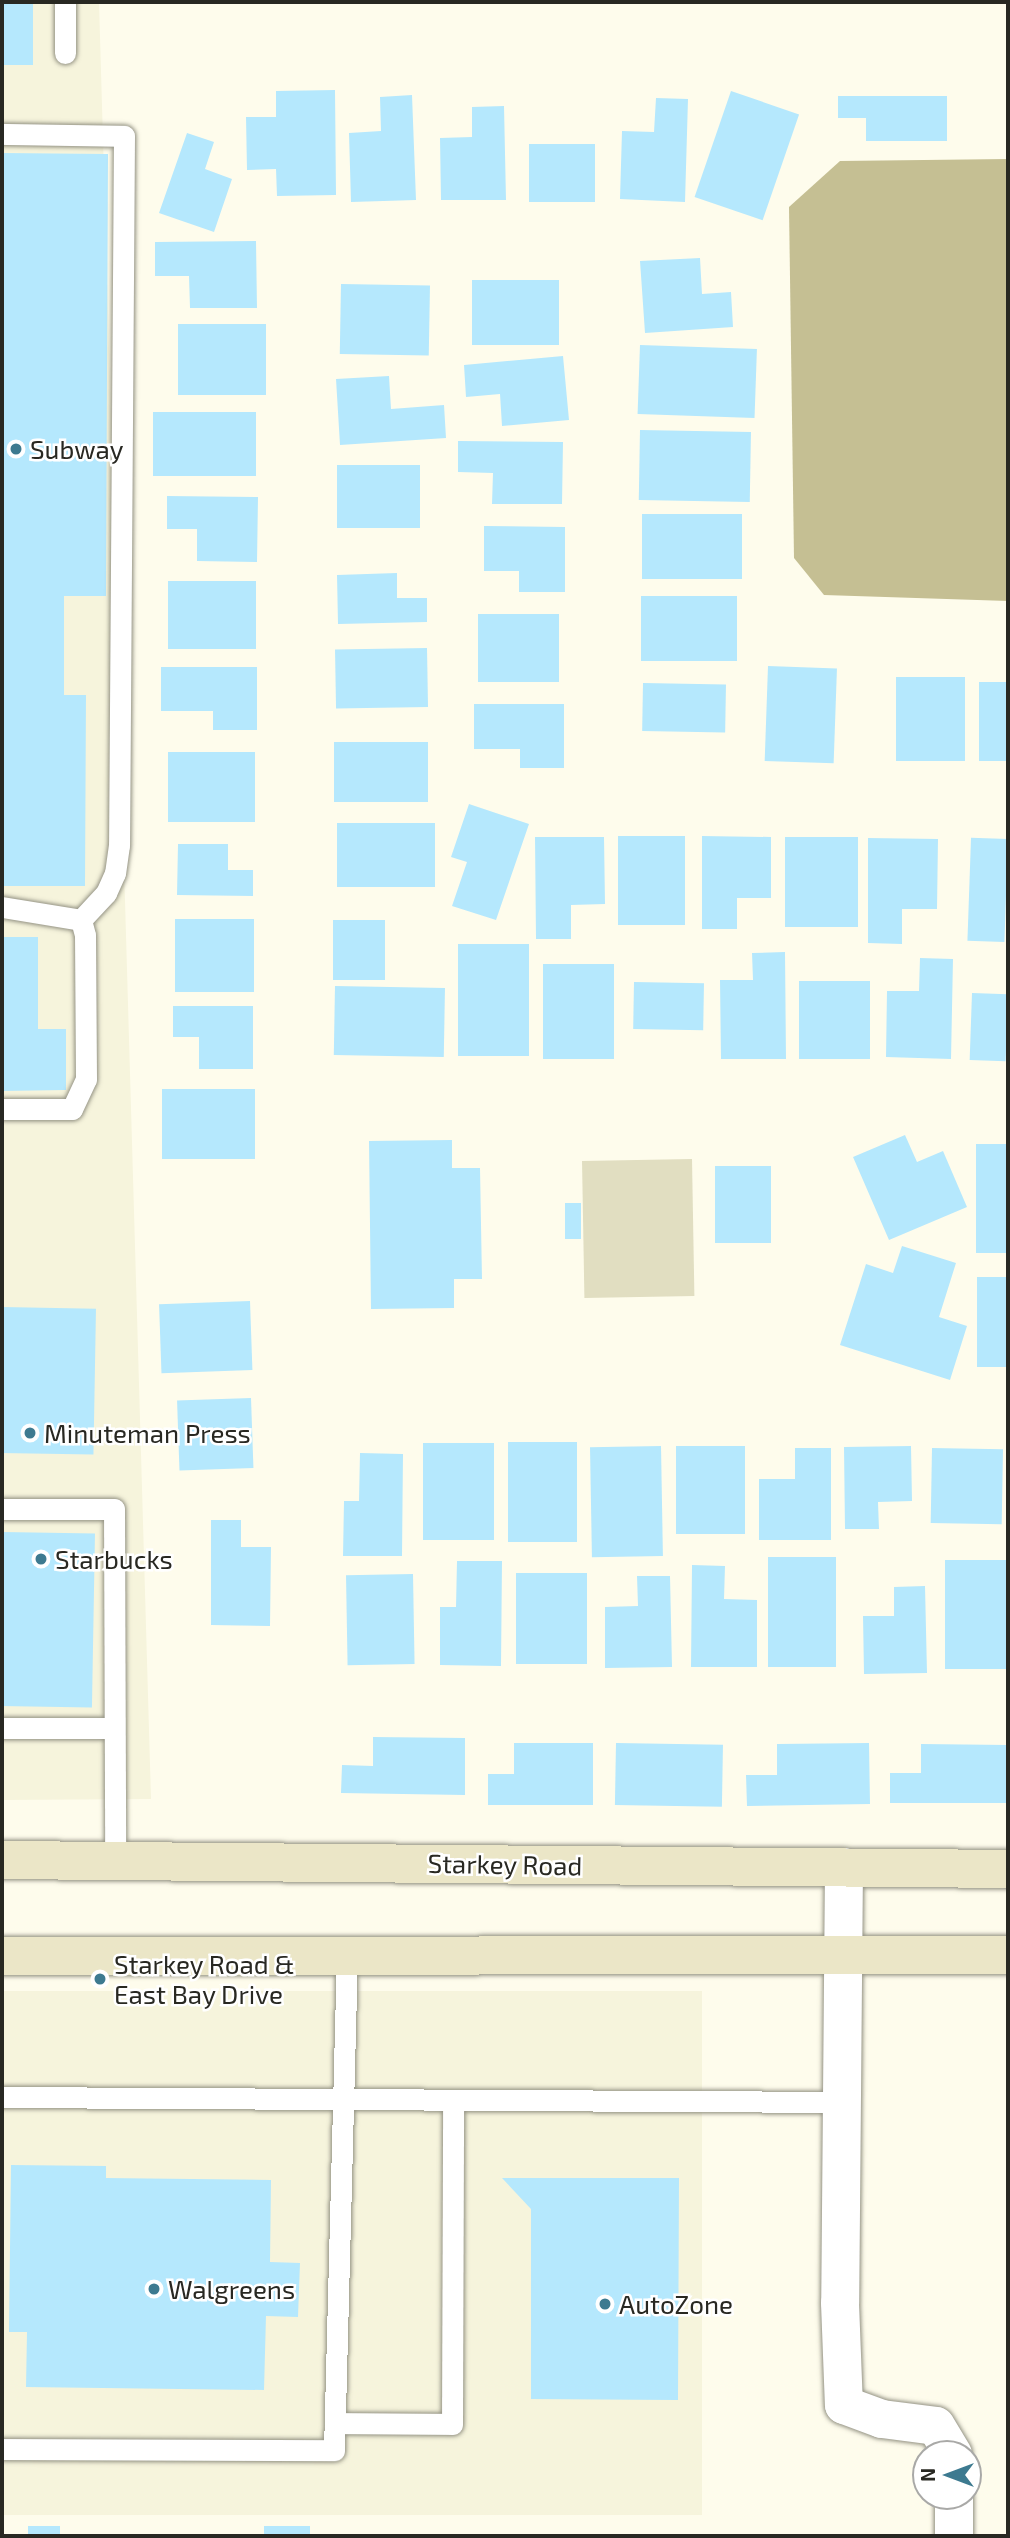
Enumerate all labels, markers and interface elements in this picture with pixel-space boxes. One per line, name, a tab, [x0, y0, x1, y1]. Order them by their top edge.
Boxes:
place label: Subway	[30, 433, 124, 465]
marker: Subway	[8, 441, 24, 457]
place label: Minuteman Press	[44, 1417, 251, 1449]
marker: Minuteman Press	[22, 1425, 38, 1441]
place label: Starbucks	[55, 1543, 173, 1575]
marker: Starbucks	[33, 1551, 49, 1567]
street label: Starkey Road	[427, 1847, 583, 1881]
place label: Starkey Road & East Bay Drive	[114, 1948, 295, 2010]
marker: Starkey Road & East Bay Drive	[92, 1971, 108, 1987]
place label: Walgreens	[168, 2273, 295, 2305]
marker: Walgreens	[146, 2281, 162, 2297]
place label: AutoZone	[619, 2288, 733, 2320]
marker: AutoZone	[597, 2296, 613, 2312]
north arrow	[912, 2440, 982, 2510]
text: N	[916, 2468, 939, 2482]

